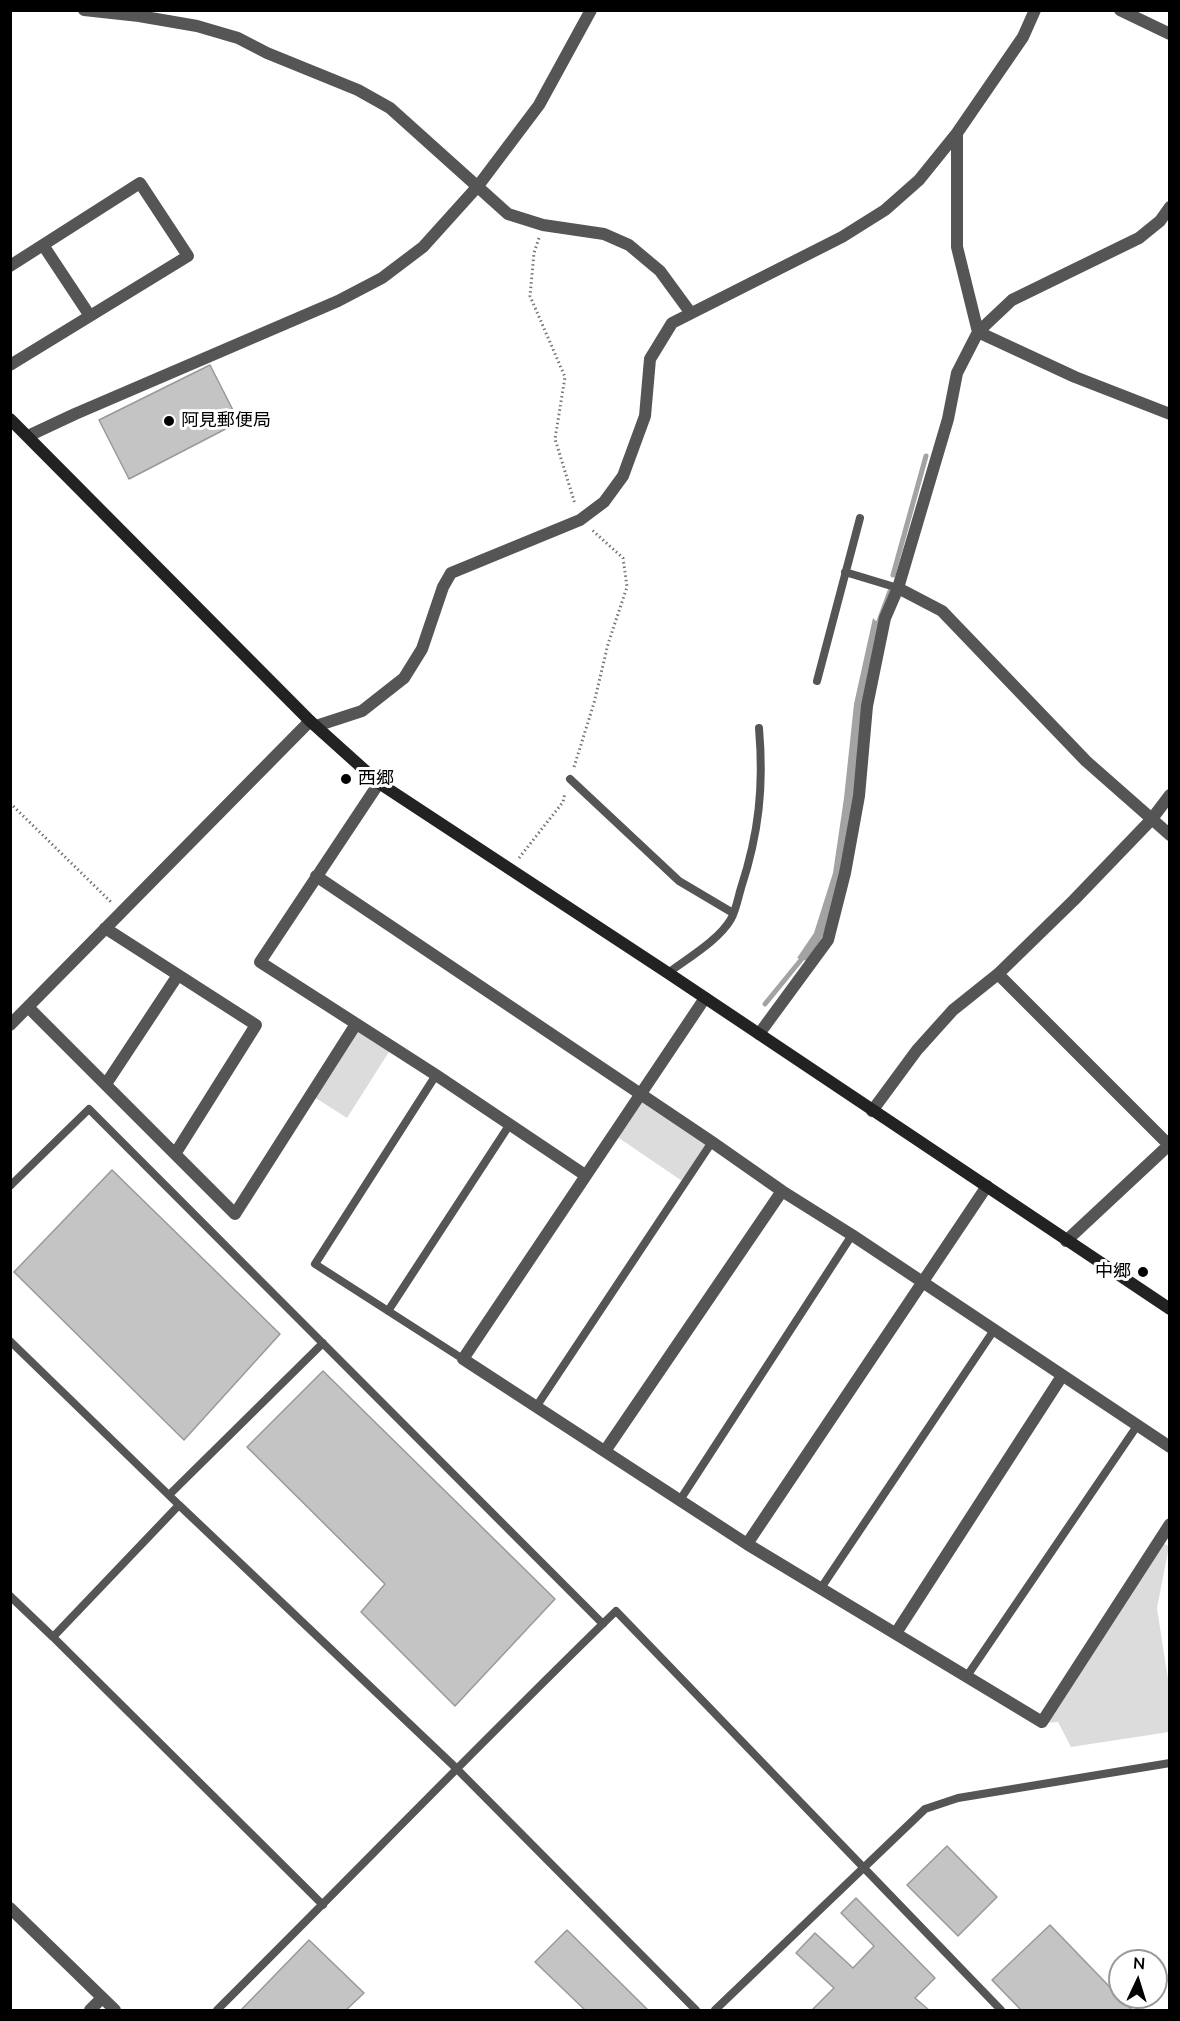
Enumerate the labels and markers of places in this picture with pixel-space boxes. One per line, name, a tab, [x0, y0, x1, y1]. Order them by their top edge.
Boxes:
place label: 阿見郵便局	[181, 410, 271, 432]
marker: 阿見郵便局	[162, 414, 176, 428]
place label: 西郷	[358, 768, 394, 790]
marker: 西郷	[339, 772, 353, 786]
place label: 中郷	[1095, 1261, 1131, 1283]
marker: 中郷	[1136, 1265, 1150, 1279]

